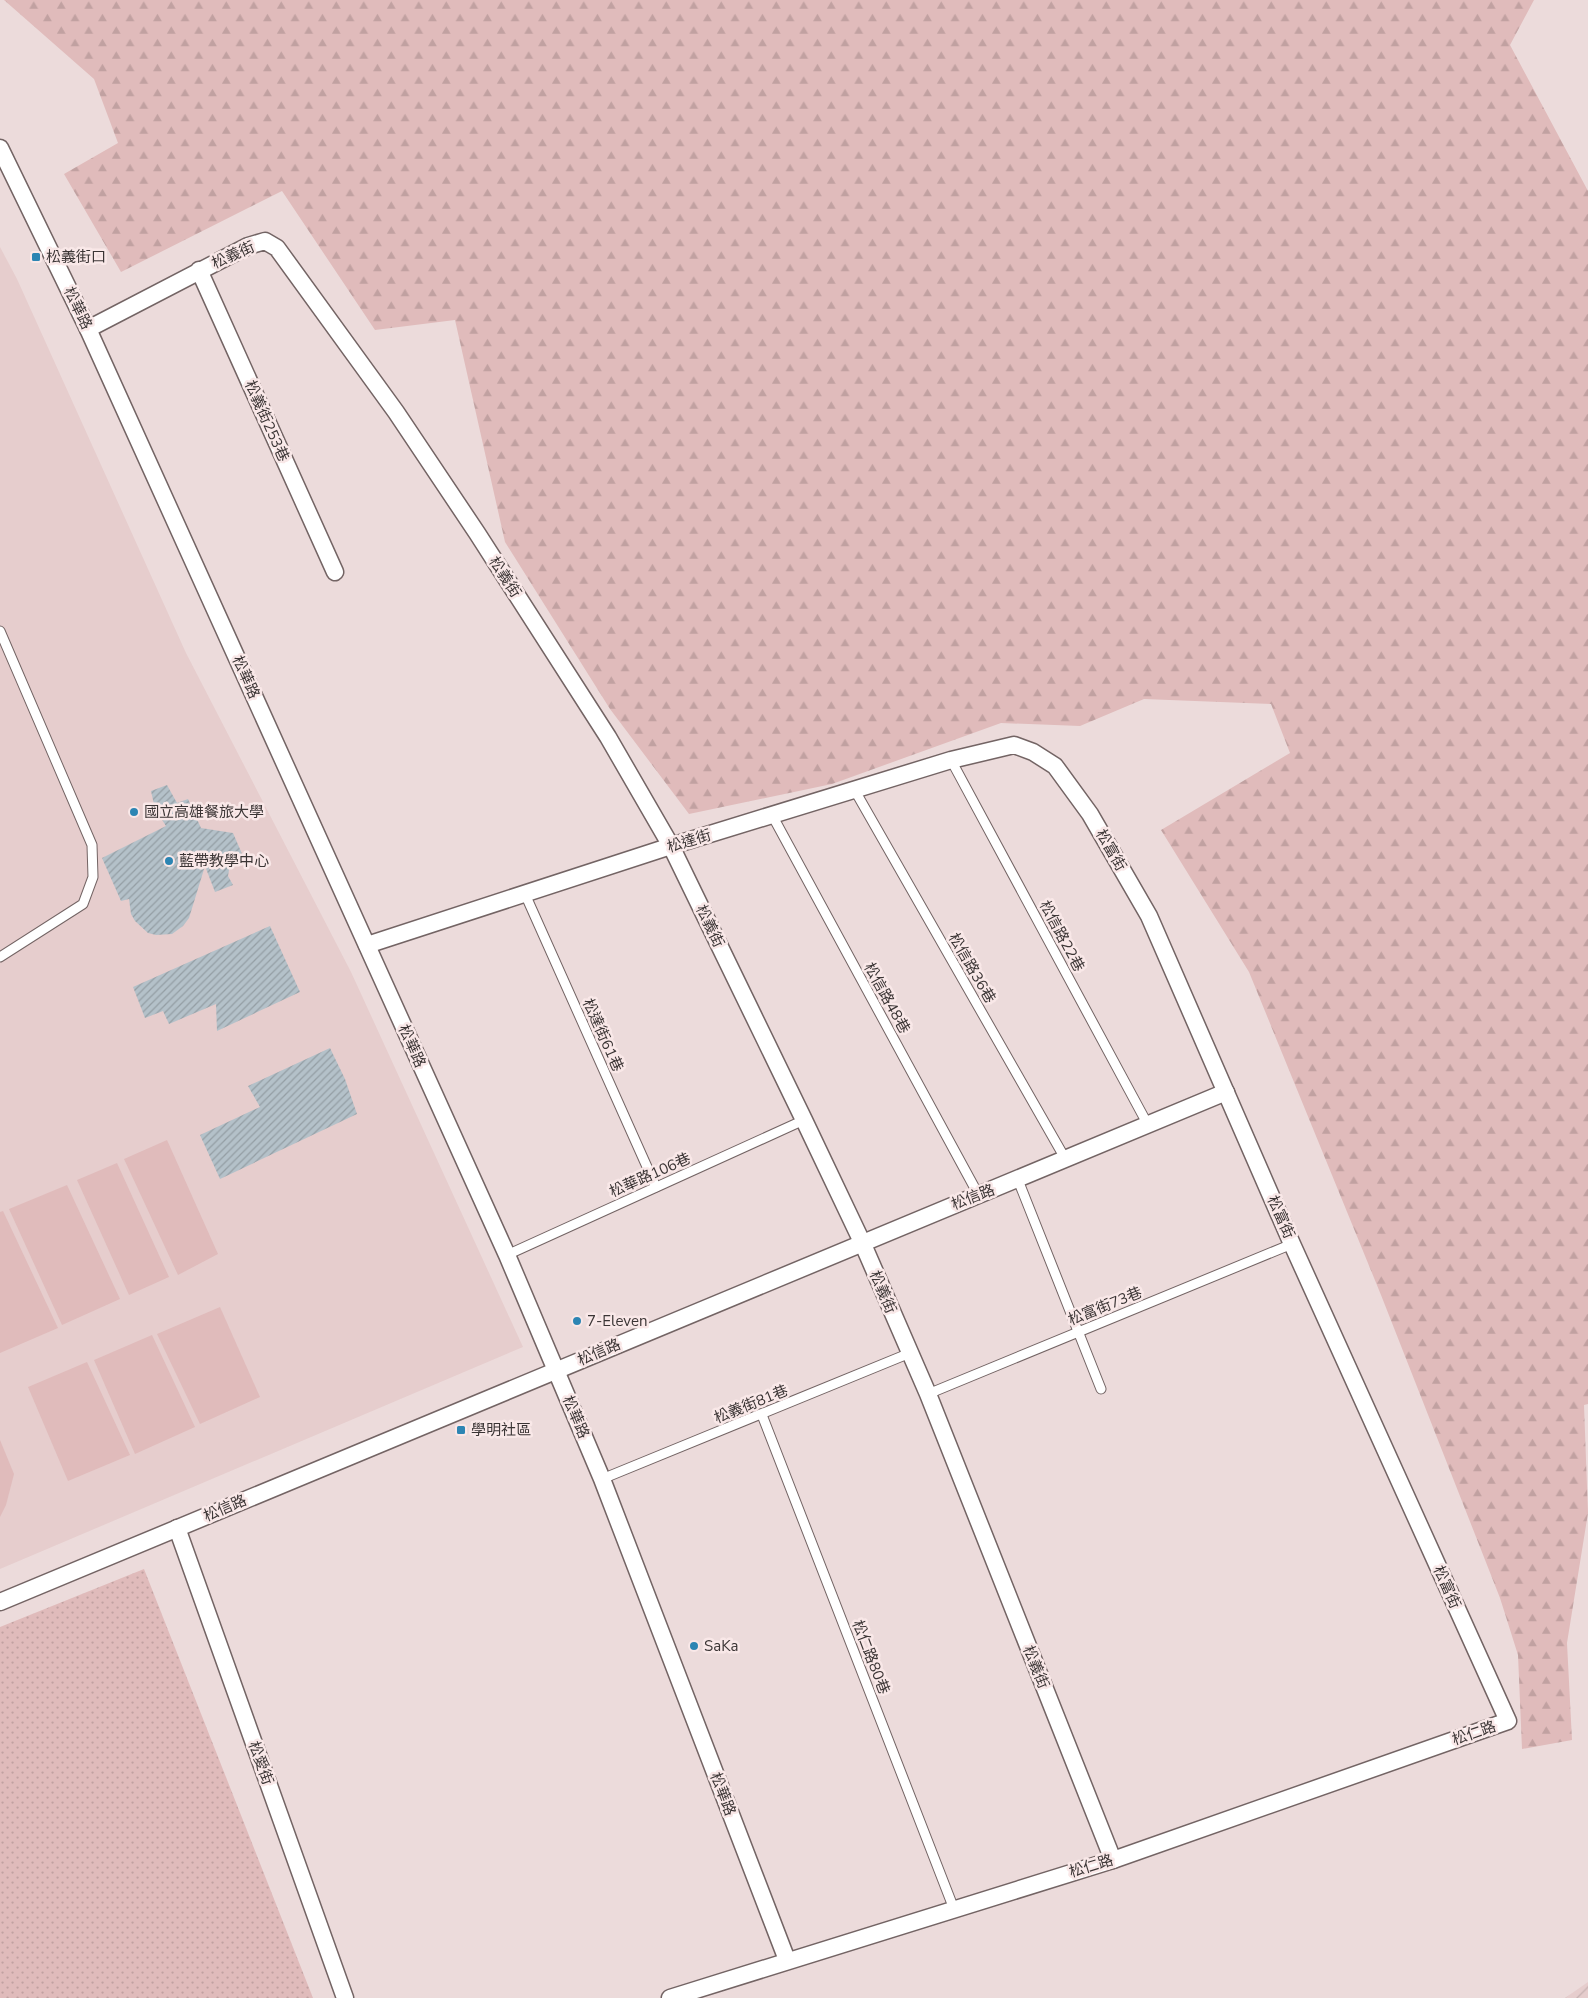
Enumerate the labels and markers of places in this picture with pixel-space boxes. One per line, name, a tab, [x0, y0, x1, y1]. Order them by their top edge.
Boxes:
place label: 松義街口	[46, 247, 106, 267]
marker: 松義街口	[30, 251, 42, 263]
place label: 國立高雄餐旅大學	[144, 802, 264, 822]
marker: 國立高雄餐旅大學	[128, 806, 140, 818]
place label: 藍帶教學中心	[179, 851, 269, 871]
marker: 藍帶教學中心	[163, 855, 175, 867]
place label: 7-Eleven	[587, 1311, 647, 1331]
marker: 7-Eleven	[571, 1315, 583, 1327]
place label: 學明社區	[471, 1420, 531, 1440]
marker: 學明社區	[455, 1424, 467, 1436]
place label: SaKa	[704, 1636, 739, 1656]
marker: SaKa	[688, 1640, 700, 1652]

